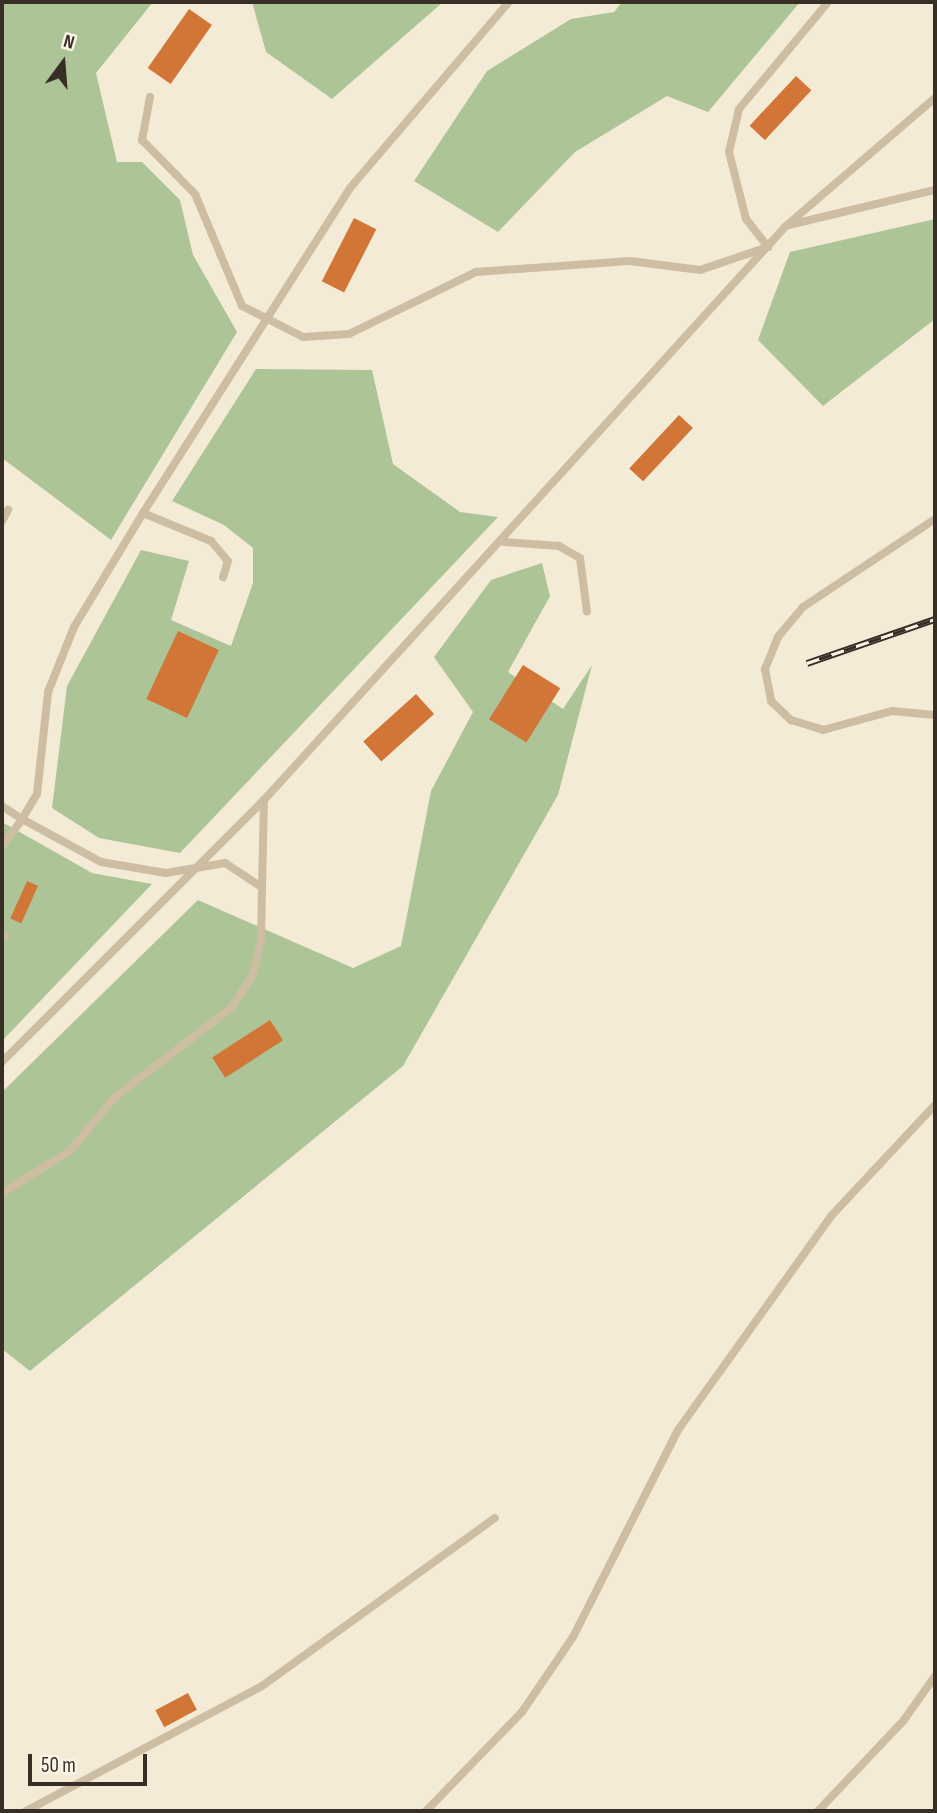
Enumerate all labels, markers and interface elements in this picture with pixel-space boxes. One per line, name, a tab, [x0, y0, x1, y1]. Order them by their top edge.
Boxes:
north arrow	[28, 28, 98, 98]
text: N	[61, 30, 77, 55]
scale bar	[32, 1740, 150, 1784]
text: 50 m	[41, 1753, 76, 1778]

